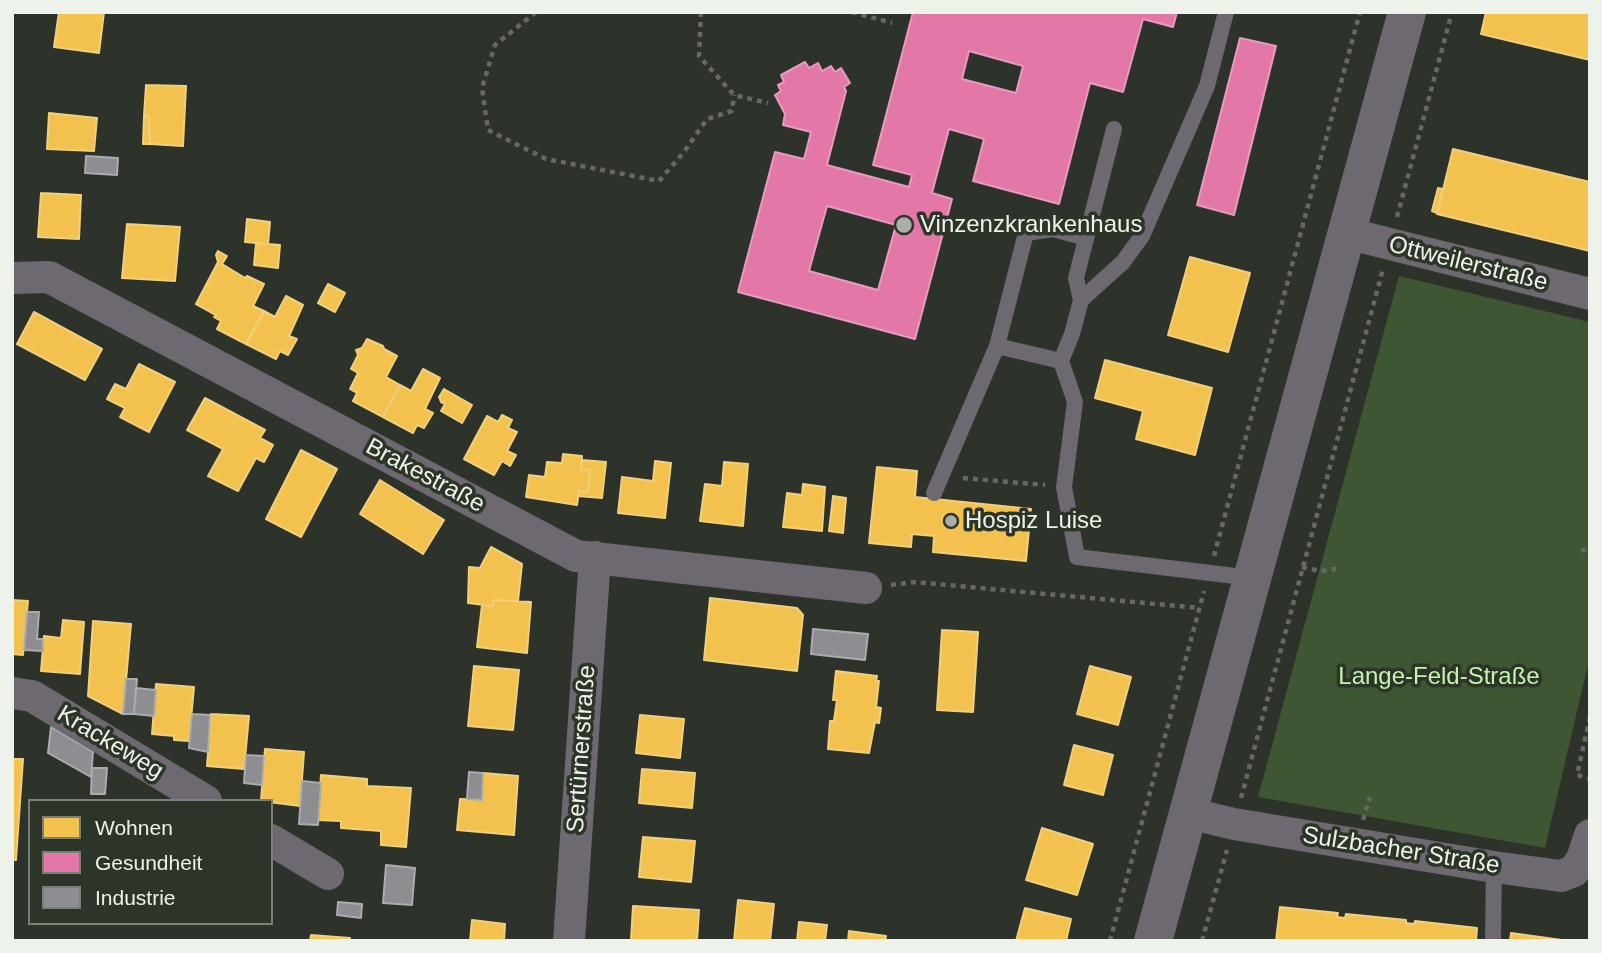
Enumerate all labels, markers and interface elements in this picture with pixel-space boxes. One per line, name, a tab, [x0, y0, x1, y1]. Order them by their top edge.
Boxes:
place label: Vinzenzkrankenhaus	[920, 211, 1142, 239]
marker: Vinzenzkrankenhaus	[894, 215, 914, 235]
street label: Ottweilerstraße	[1386, 230, 1550, 298]
street label: Brakestraße	[361, 433, 489, 519]
place label: Hospiz Luise	[965, 507, 1102, 535]
marker: Hospiz Luise	[943, 513, 959, 529]
park label: Lange-Feld-Straße	[1338, 663, 1540, 691]
street label: Sertürnerstraße	[562, 664, 602, 834]
street label: Krackeweg	[52, 700, 168, 786]
legend	[28, 799, 273, 925]
text: Wohnen	[95, 816, 173, 839]
street label: Sulzbacher Straße	[1301, 821, 1501, 881]
text: Gesundheit	[95, 851, 202, 874]
text: Industrie	[95, 886, 176, 909]

